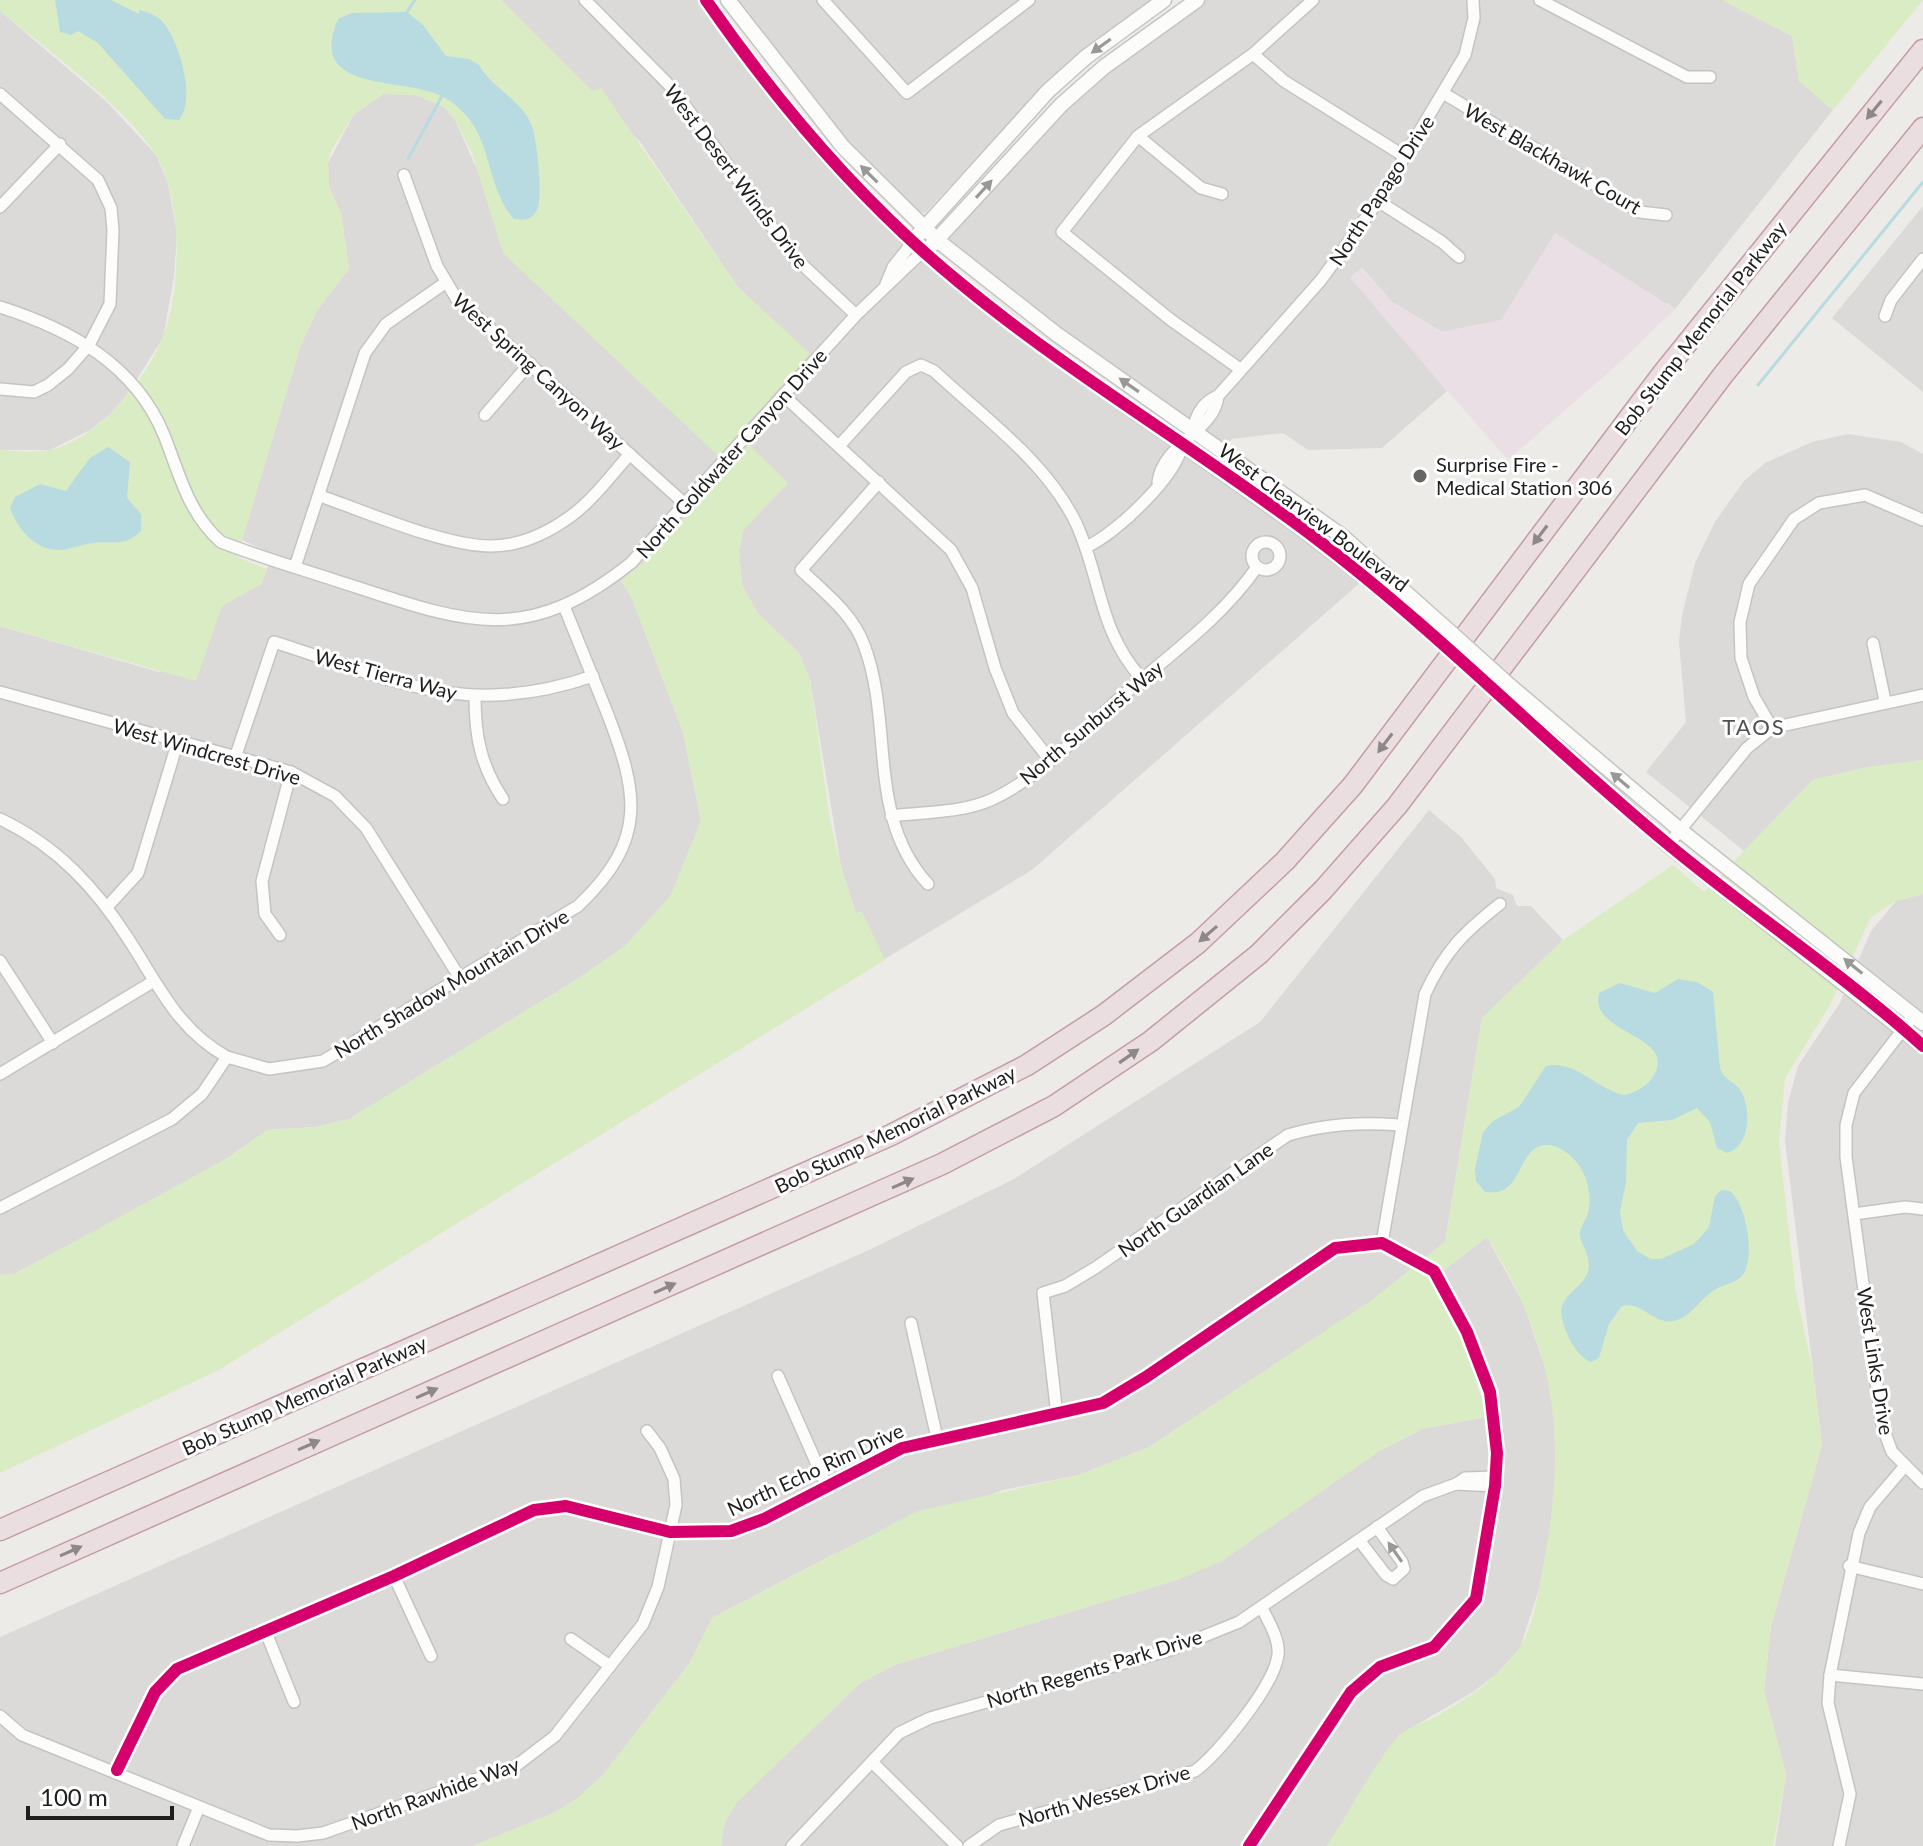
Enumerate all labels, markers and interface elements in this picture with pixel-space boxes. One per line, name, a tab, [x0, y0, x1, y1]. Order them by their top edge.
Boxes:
one-way arrow	[1090, 37, 1111, 53]
street label: West Desert Winds Drive	[660, 79, 814, 273]
street label: West Blackhawk Court	[1460, 98, 1646, 218]
one-way arrow	[1866, 100, 1883, 120]
street label: North Papago Drive	[1323, 110, 1439, 270]
one-way arrow	[860, 165, 879, 184]
one-way arrow	[974, 179, 992, 198]
street label: Bob Stump Memorial Parkway	[1609, 216, 1791, 440]
street label: West Spring Canyon Way	[448, 288, 630, 455]
street label: North Goldwater Canyon Drive	[631, 343, 831, 563]
one-way arrow	[1118, 377, 1140, 393]
street label: West Clearview Boulevard	[1214, 438, 1414, 596]
place label: Surprise Fire - Medical Station 306	[1436, 452, 1612, 499]
marker: Surprise Fire - Medical Station 306	[1411, 467, 1429, 485]
one-way arrow	[1533, 525, 1549, 545]
street label: West Tierra Way	[312, 643, 460, 705]
street label: North Sunburst Way	[1014, 655, 1168, 789]
street label: West Windcrest Drive	[110, 713, 304, 789]
district label: TAOS	[1722, 713, 1786, 740]
one-way arrow	[1377, 733, 1393, 754]
one-way arrow	[1611, 772, 1631, 789]
street label: North Shadow Mountain Drive	[329, 903, 573, 1063]
one-way arrow	[1199, 924, 1218, 942]
one-way arrow	[1843, 958, 1863, 975]
one-way arrow	[1119, 1049, 1140, 1065]
street label: Bob Stump Memorial Parkway	[771, 1060, 1020, 1198]
street label: North Guardian Lane	[1113, 1137, 1277, 1261]
one-way arrow	[891, 1176, 914, 1190]
one-way arrow	[653, 1281, 677, 1295]
street label: West Links Drive	[1852, 1286, 1900, 1436]
street label: Bob Stump Memorial Parkway	[178, 1330, 431, 1460]
one-way arrow	[415, 1386, 439, 1400]
street label: North Echo Rim Drive	[723, 1418, 907, 1520]
one-way arrow	[297, 1439, 320, 1452]
one-way arrow	[1388, 1542, 1403, 1563]
one-way arrow	[59, 1544, 83, 1558]
street label: North Regents Park Drive	[983, 1624, 1205, 1712]
street label: North Rawhide Way	[348, 1751, 523, 1835]
street label: North Wessex Drive	[1015, 1759, 1193, 1831]
scale bar	[28, 1770, 172, 1820]
text: 100 m	[40, 1782, 108, 1811]

